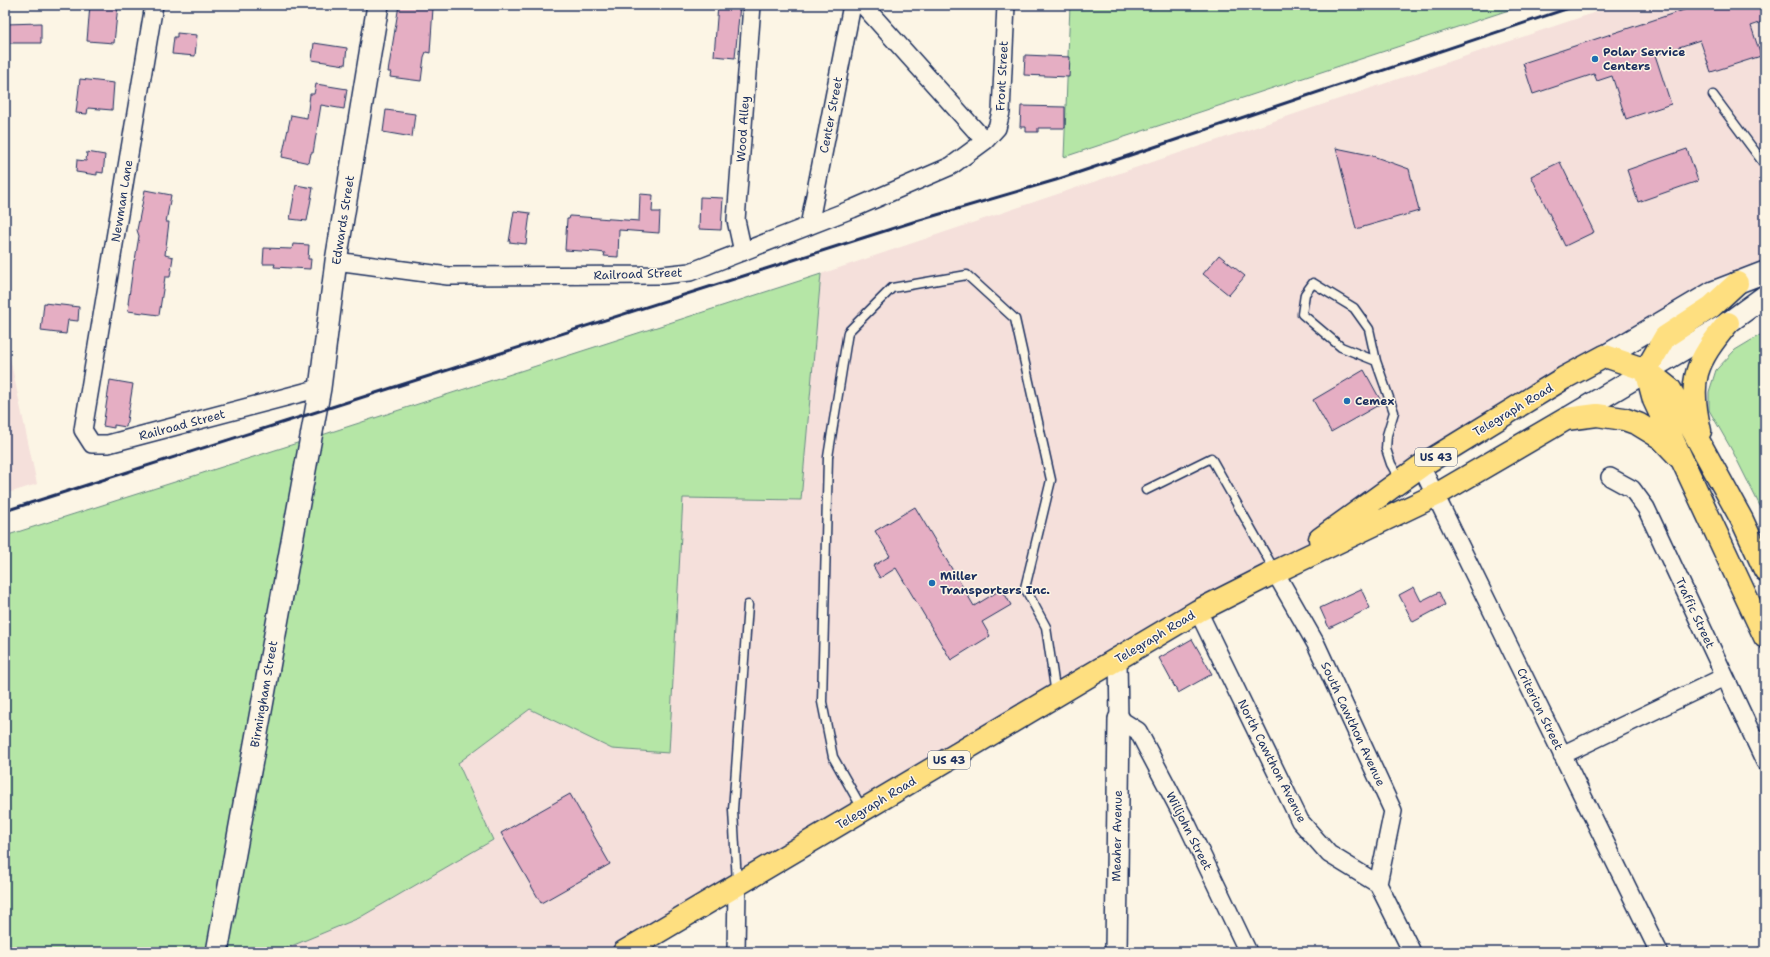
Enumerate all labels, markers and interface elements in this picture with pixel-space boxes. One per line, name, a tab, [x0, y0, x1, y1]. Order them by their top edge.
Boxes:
street label: Front Street	[992, 40, 1012, 112]
place label: Polar Service Centers	[1603, 44, 1685, 74]
marker: Polar Service Centers	[1590, 54, 1600, 64]
street label: Center Street	[816, 75, 846, 155]
street label: Wood Alley	[733, 95, 753, 163]
street label: Newman Lane	[108, 158, 136, 243]
street label: Edwards Street	[328, 174, 358, 266]
street label: Railroad Street	[593, 264, 683, 284]
street label: Telegraph Road	[1470, 380, 1556, 440]
place label: Cemex	[1355, 393, 1394, 409]
marker: Cemex	[1342, 396, 1352, 406]
street label: Railroad Street	[137, 406, 227, 444]
road number: US 43	[1415, 448, 1457, 466]
place label: Miller Transporters Inc.	[940, 568, 1050, 598]
street label: Traffic Street	[1672, 575, 1718, 651]
marker: Miller Transporters Inc.	[927, 578, 937, 588]
street label: Telegraph Road	[1112, 607, 1198, 667]
street label: Birmingham Street	[247, 639, 281, 749]
street label: South Cawthon Avenue	[1317, 659, 1389, 789]
street label: Criterion Street	[1513, 665, 1567, 753]
street label: North Cawthon Avenue	[1234, 697, 1310, 826]
road number: US 43	[928, 751, 970, 769]
street label: Telegraph Road	[833, 773, 919, 833]
street label: Willjohn Street	[1162, 789, 1216, 873]
street label: Meaher Avenue	[1108, 790, 1126, 882]

